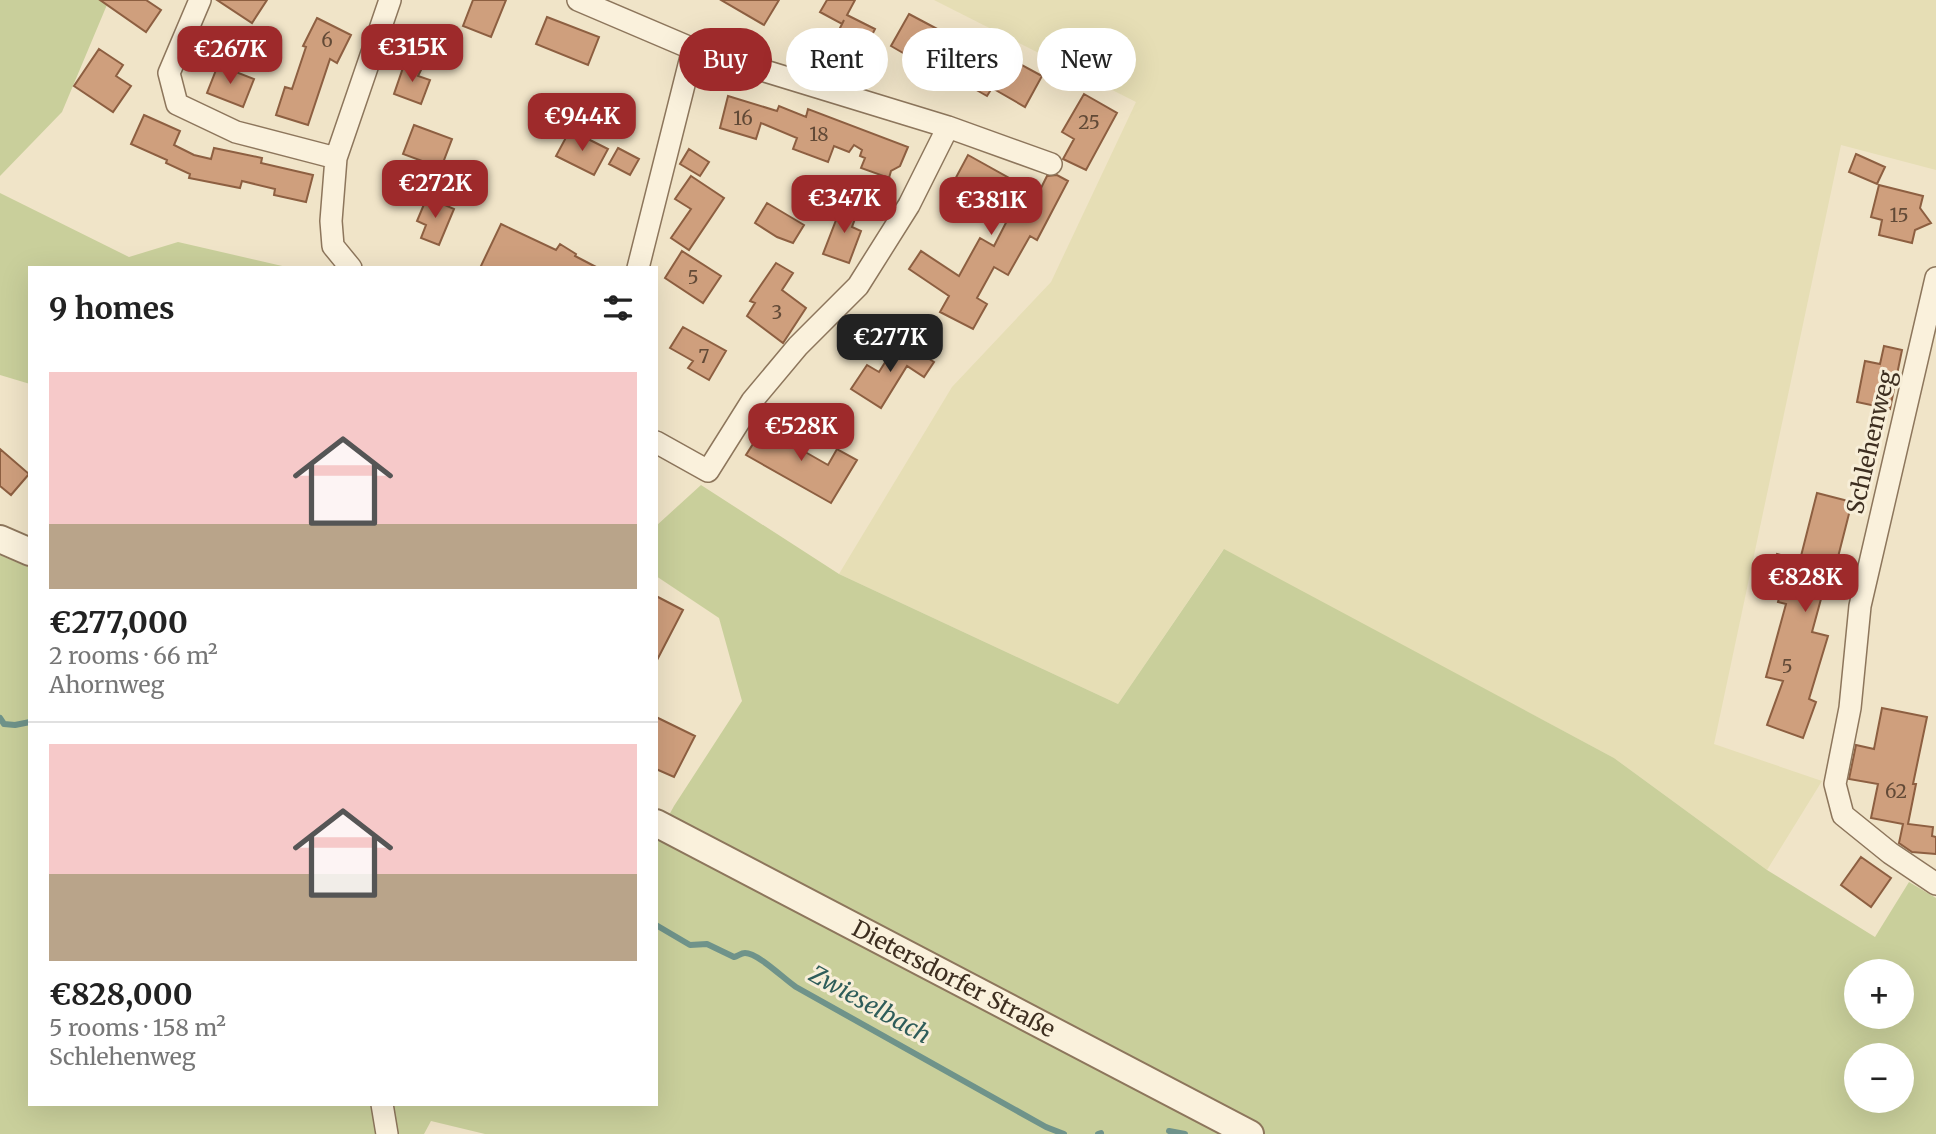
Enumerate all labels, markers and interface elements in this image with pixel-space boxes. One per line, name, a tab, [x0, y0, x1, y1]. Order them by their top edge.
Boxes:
pin: €315K	[363, 24, 461, 84]
pin: €267K	[181, 27, 279, 86]
house number: 6	[321, 28, 333, 52]
chip: Buy	[679, 28, 772, 91]
chip: Rent	[786, 28, 888, 91]
chip: Filters	[902, 28, 1023, 91]
chip: New	[1037, 28, 1136, 91]
text: €315K	[377, 32, 447, 61]
text: €267K	[193, 34, 267, 63]
pin: €944K	[533, 94, 631, 153]
text: €944K	[544, 101, 620, 130]
house number: 16	[733, 106, 753, 130]
house number: 25	[1078, 110, 1100, 134]
house number: 18	[809, 122, 829, 146]
pin: €272K	[386, 160, 484, 220]
text: €272K	[398, 168, 472, 197]
pin: €347K	[795, 176, 893, 235]
pin: €381K	[942, 177, 1040, 237]
text: €347K	[807, 183, 881, 212]
text: €381K	[955, 185, 1027, 214]
house number: 15	[1889, 203, 1909, 227]
house number: 5	[687, 265, 699, 289]
text: 9 homes	[49, 289, 175, 327]
icon: filters	[599, 289, 637, 327]
house number: 3	[772, 300, 782, 324]
pin: €277K	[841, 314, 939, 374]
text: €277K	[853, 322, 927, 351]
house number: 7	[699, 344, 710, 368]
street label: Schlehenweg	[1840, 367, 1901, 517]
pin: €528K	[752, 404, 850, 463]
text: €528K	[764, 411, 838, 440]
icon: home	[280, 418, 406, 544]
pin: €828K	[1756, 554, 1854, 614]
text: €828K	[1767, 562, 1843, 591]
text: €277,000	[49, 603, 188, 641]
text: 2 rooms · 66 m²	[49, 641, 218, 670]
house number: 5	[1781, 654, 1793, 678]
text: Ahornweg	[49, 670, 164, 699]
house number: 62	[1885, 779, 1907, 803]
icon: home	[280, 790, 406, 916]
street label: Dietersdorfer Straße	[848, 913, 1060, 1043]
water label: Zwieselbach	[803, 958, 936, 1051]
map controls	[1844, 959, 1914, 1113]
button: +	[1844, 959, 1914, 1029]
text: €828,000	[49, 975, 193, 1013]
text: 5 rooms · 158 m²	[49, 1013, 226, 1042]
text: Schlehenweg	[49, 1042, 196, 1071]
button: −	[1844, 1043, 1914, 1113]

